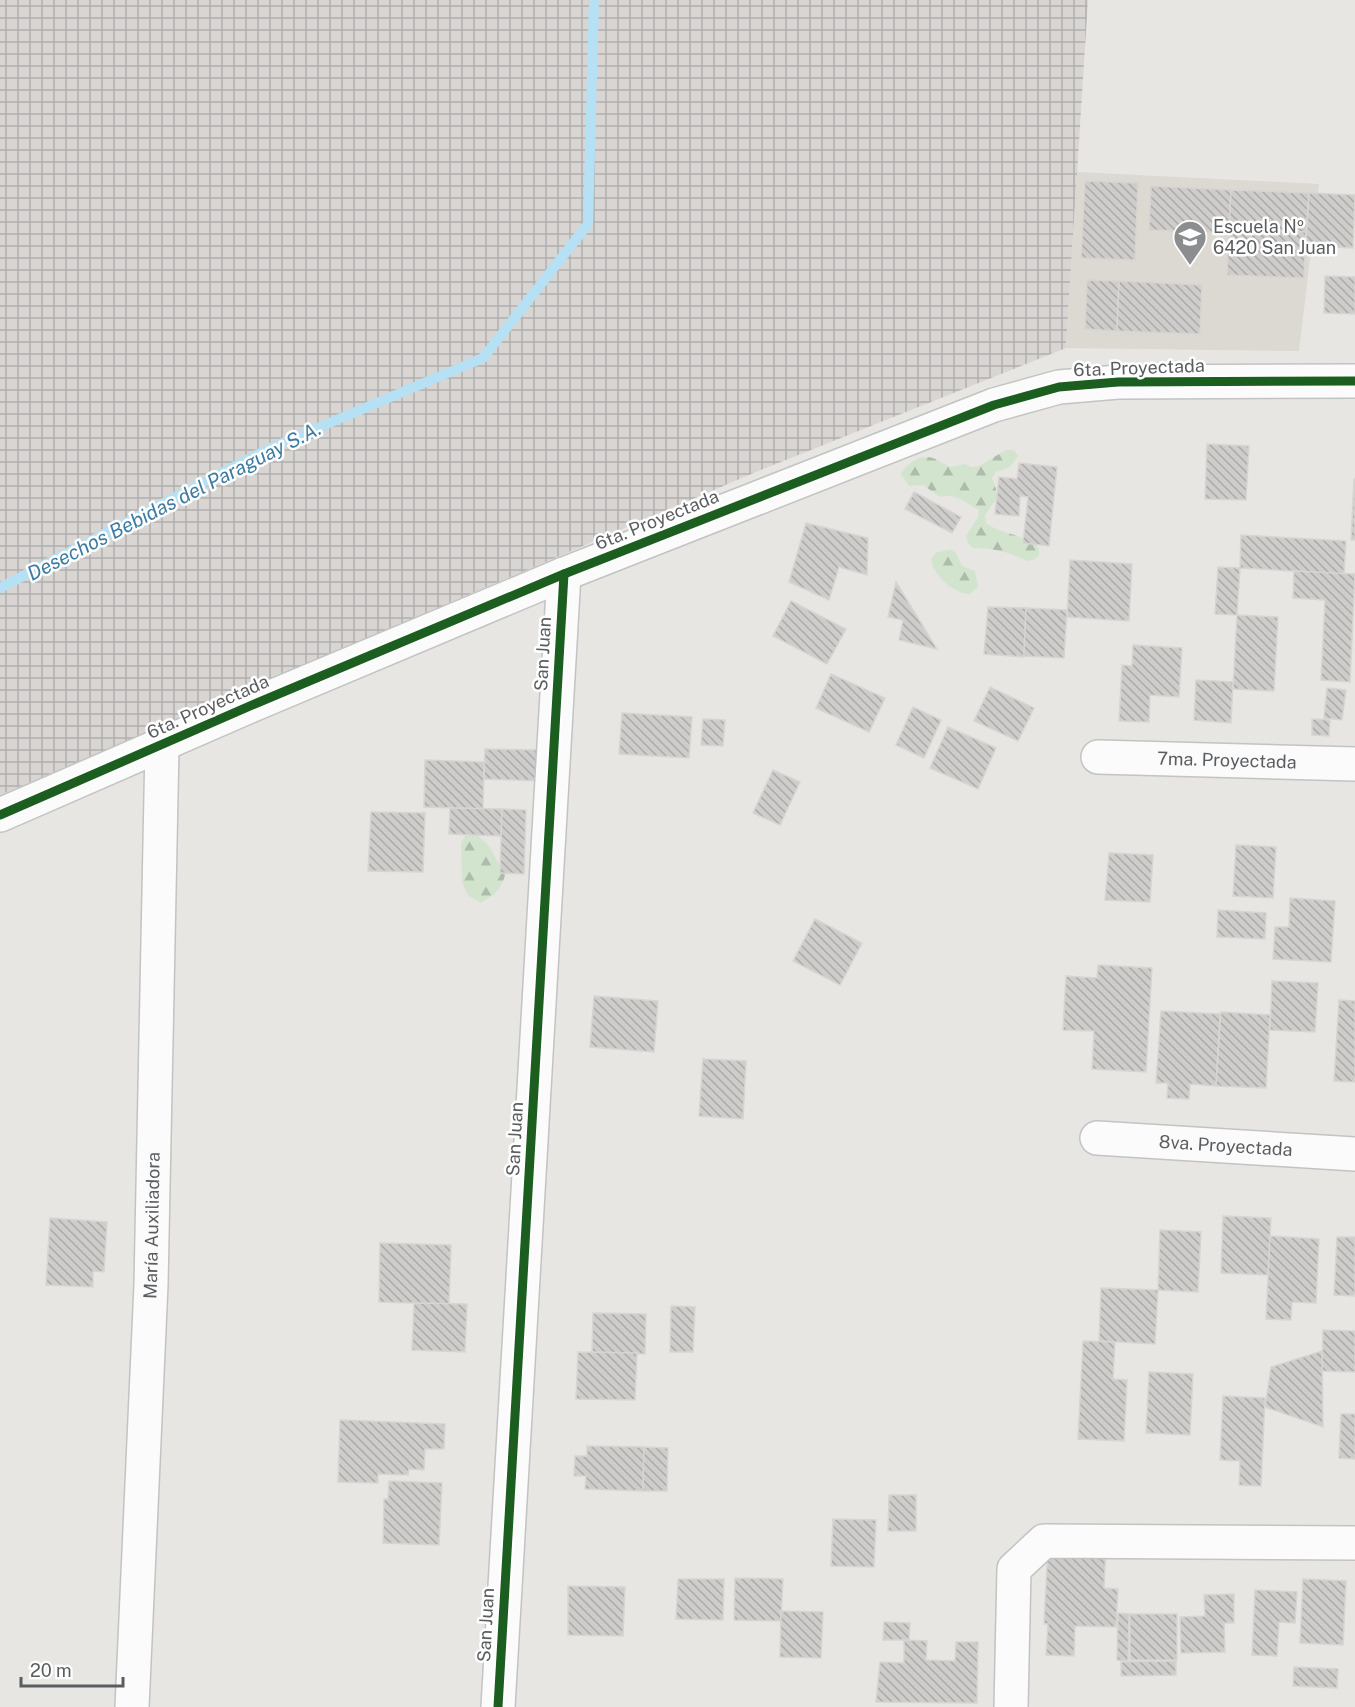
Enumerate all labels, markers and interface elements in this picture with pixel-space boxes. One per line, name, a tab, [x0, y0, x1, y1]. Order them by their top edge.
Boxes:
place label: Escuela Nº 6420 San Juan	[1213, 216, 1336, 258]
school or university icon: Escuela Nº 6420 San Juan	[1172, 219, 1208, 266]
street label: 6ta. Proyectada	[1073, 355, 1205, 380]
water label: Desechos Bebidas del Paraguay S.A.	[23, 416, 325, 586]
street label: 6ta. Proyectada	[592, 485, 722, 554]
street label: San Juan	[530, 616, 555, 692]
street label: 6ta. Proyectada	[143, 670, 272, 743]
street label: 7ma. Proyectada	[1157, 748, 1297, 772]
street label: San Juan	[502, 1101, 527, 1177]
street label: 8va. Proyectada	[1158, 1131, 1293, 1160]
street label: María Auxiliadora	[139, 1152, 164, 1299]
street label: San Juan	[473, 1587, 498, 1663]
scale bar	[21, 1650, 123, 1688]
text: 20 m	[30, 1660, 72, 1681]

